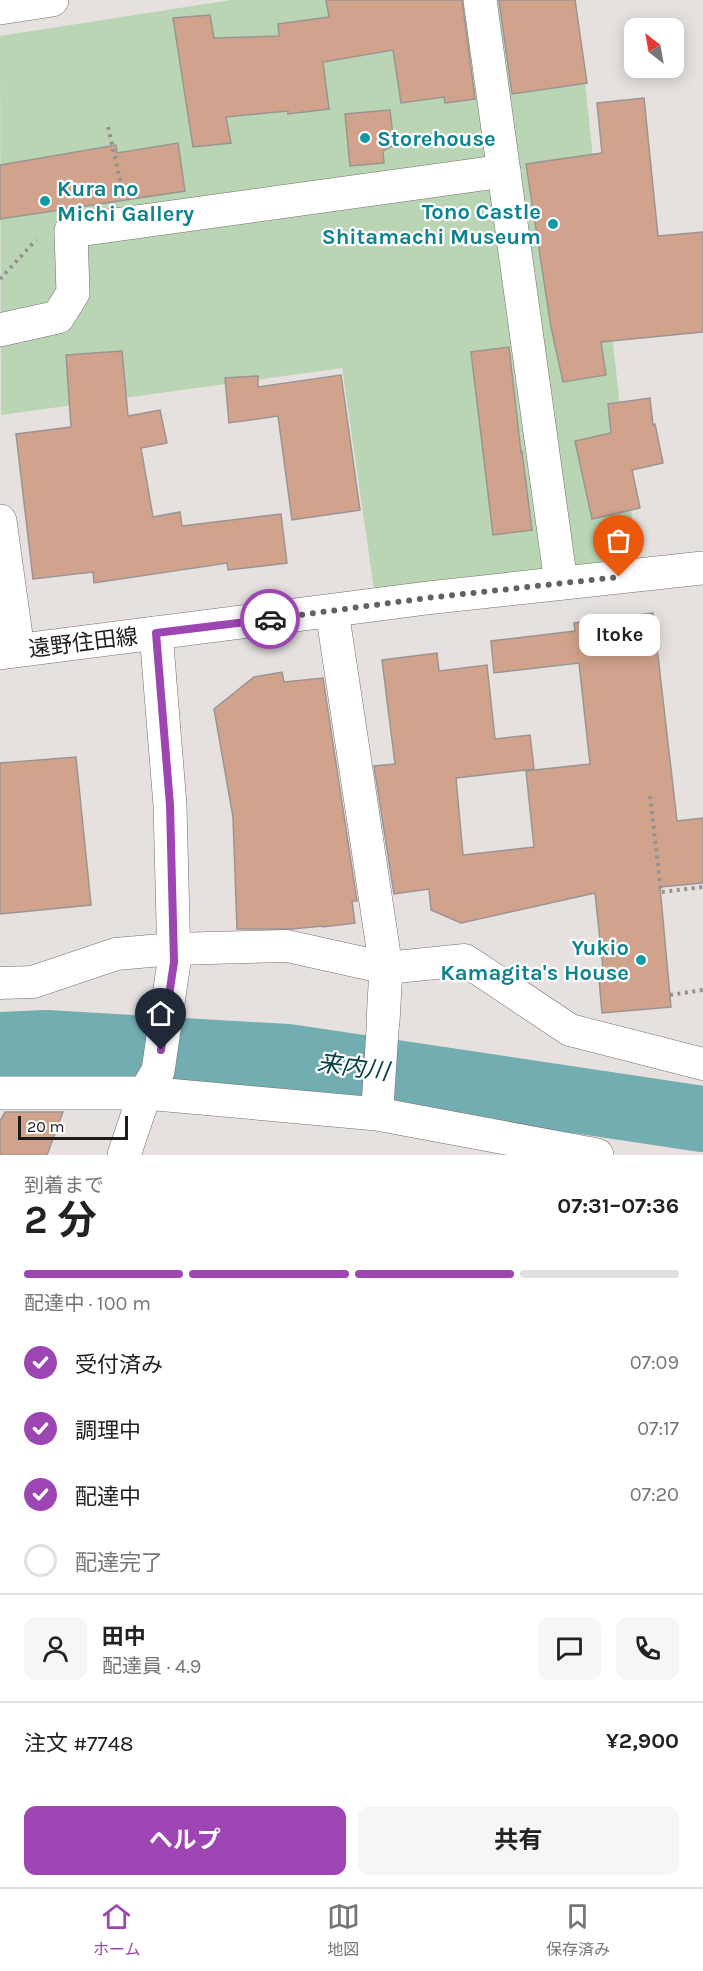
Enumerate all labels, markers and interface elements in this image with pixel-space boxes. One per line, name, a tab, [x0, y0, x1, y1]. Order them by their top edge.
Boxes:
north arrow	[624, 18, 684, 78]
map controls	[624, 18, 684, 78]
place label: Storehouse	[377, 126, 496, 152]
marker: Storehouse	[358, 131, 372, 145]
place label: Kura no Michi Gallery	[57, 176, 194, 227]
marker: Kura no Michi Gallery	[38, 194, 52, 208]
place label: Tono Castle Shitamachi Museum	[322, 199, 541, 250]
marker: Tono Castle Shitamachi Museum	[546, 217, 560, 231]
pin	[593, 515, 644, 577]
icon: bag	[602, 524, 635, 557]
courier	[240, 589, 300, 649]
icon: car	[254, 603, 287, 636]
callout: Itoke	[578, 613, 660, 655]
street label: 遠野住田線	[27, 623, 139, 663]
text: Itoke	[596, 623, 643, 646]
place label: Yukio Kamagita's House	[440, 935, 629, 986]
marker: Yukio Kamagita's House	[634, 953, 648, 967]
pin	[135, 988, 186, 1050]
icon: home	[144, 997, 177, 1030]
water label: 来内川	[315, 1048, 394, 1086]
scale bar	[18, 1113, 128, 1140]
text: 20 m	[27, 1117, 65, 1136]
text: 到着まで	[24, 1174, 104, 1197]
text: 07:31–07:36	[557, 1193, 679, 1219]
text: 2 分	[24, 1197, 96, 1243]
text: 配達中 · 100 m	[24, 1292, 151, 1315]
icon: check	[24, 1346, 57, 1379]
text: 07:09	[630, 1351, 679, 1374]
text: 受付済み	[75, 1352, 163, 1378]
icon: check	[24, 1412, 57, 1445]
text: 07:17	[637, 1417, 679, 1440]
text: 調理中	[75, 1418, 141, 1444]
icon: check	[24, 1478, 57, 1511]
text: 07:20	[630, 1483, 679, 1506]
text: 配達中	[75, 1484, 141, 1510]
text: 配達完了	[75, 1550, 163, 1576]
button: person	[24, 1617, 87, 1680]
button: chat	[538, 1617, 601, 1680]
button: phone	[616, 1617, 679, 1680]
text: 田中	[102, 1624, 146, 1650]
text: 配達員 · 4.9	[102, 1655, 201, 1678]
text: ¥2,900	[606, 1728, 679, 1754]
text: 注文 #7748	[24, 1731, 133, 1757]
button: ヘルプ	[24, 1806, 346, 1875]
button: 共有	[358, 1806, 679, 1875]
tab: ホーム	[93, 1900, 141, 1960]
tab: 地図	[327, 1900, 360, 1960]
tab: 保存済み	[546, 1900, 610, 1960]

